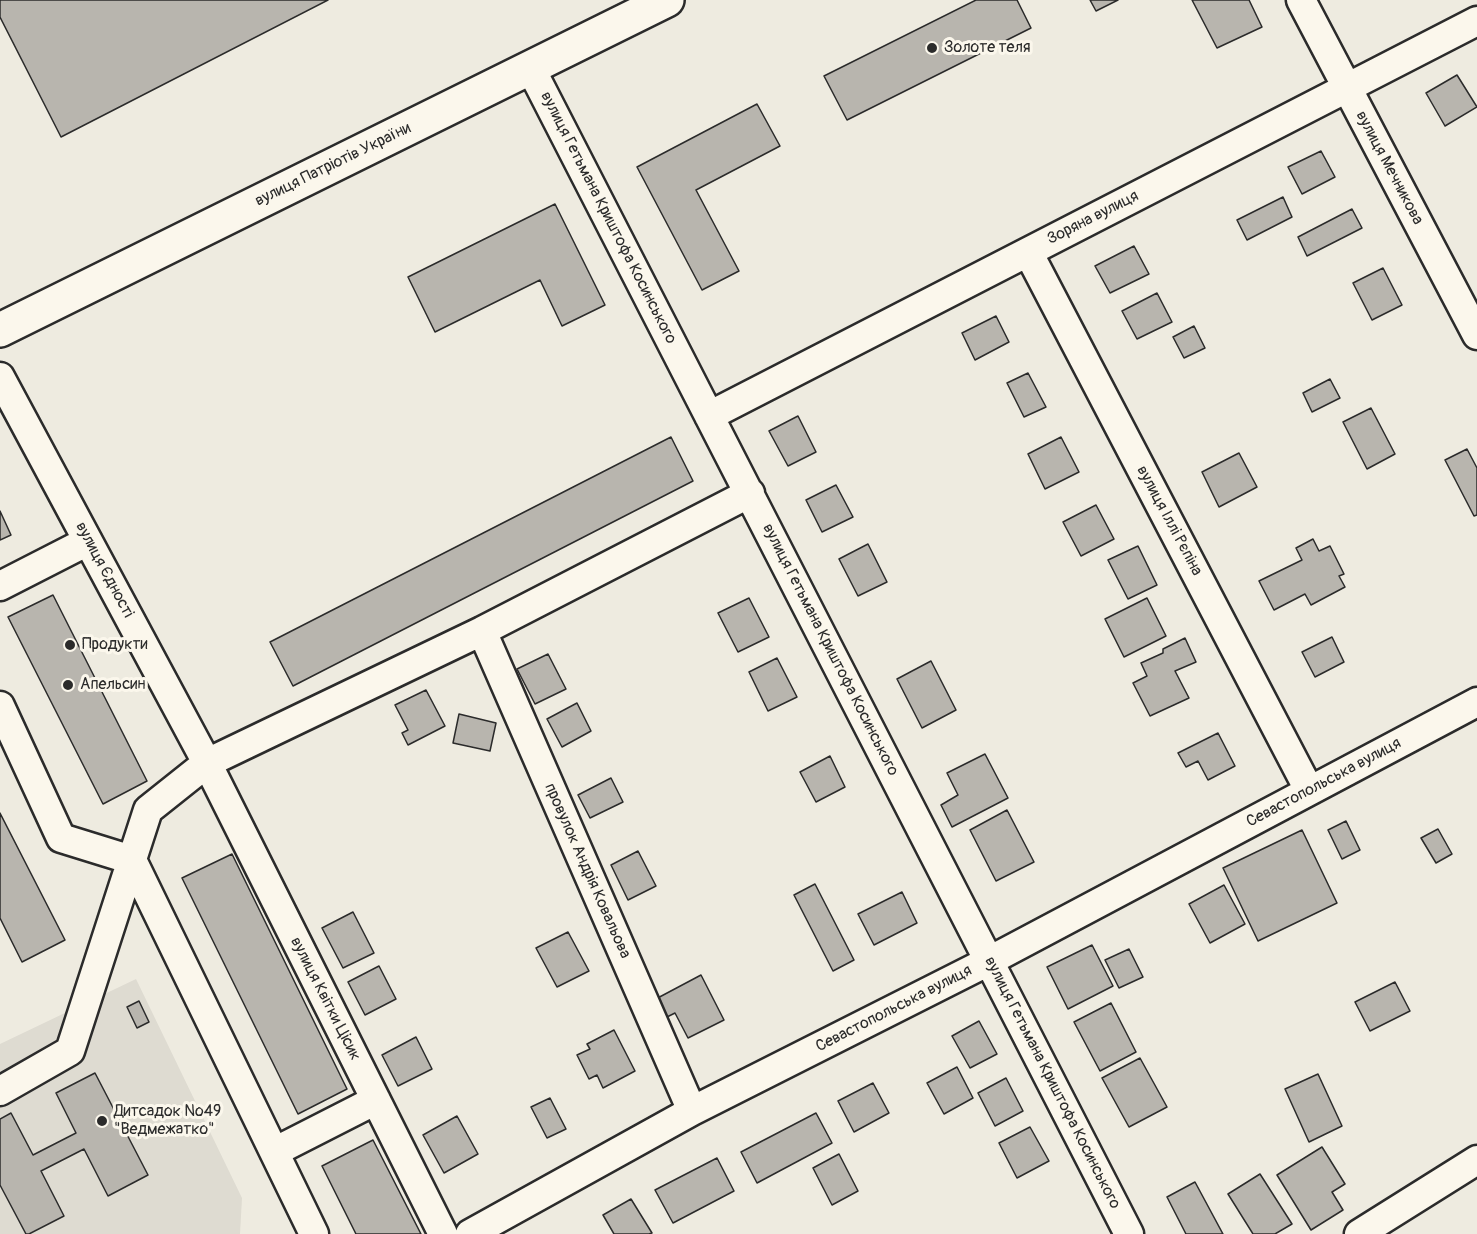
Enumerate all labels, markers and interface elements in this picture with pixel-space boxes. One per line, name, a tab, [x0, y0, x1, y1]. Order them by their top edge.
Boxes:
place label: Золоте теля	[944, 38, 1030, 58]
marker: Золоте теля	[925, 41, 939, 55]
street label: вулиця Гетьмана Криштофа Косинського	[536, 89, 680, 347]
street label: вулиця Мечникова	[1351, 108, 1427, 228]
street label: вулиця Патріотів України	[252, 119, 414, 211]
street label: Зоряна вулиця	[1044, 187, 1142, 249]
street label: вулиця Іллі Рєпіна	[1132, 463, 1206, 579]
street label: вулиця Єдності	[71, 519, 137, 621]
street label: вулиця Гетьмана Криштофа Косинського	[758, 521, 902, 779]
place label: Продукти	[82, 635, 148, 655]
marker: Продукти	[63, 638, 77, 652]
place label: Апельсин	[80, 675, 145, 695]
marker: Апельсин	[61, 678, 75, 692]
street label: Севастопольська вулиця	[1243, 734, 1405, 832]
street label: провулок Андрія Ковальова	[540, 780, 634, 962]
street label: вулиця Квітки Цісик	[286, 934, 364, 1064]
street label: вулиця Гетьмана Криштофа Косинського	[980, 954, 1124, 1212]
street label: Севастопольська вулиця	[813, 961, 975, 1057]
place label: Дитсадок №49 "Ведмежатко"	[114, 1102, 221, 1140]
marker: Дитсадок №49 "Ведмежатко"	[95, 1114, 109, 1128]

